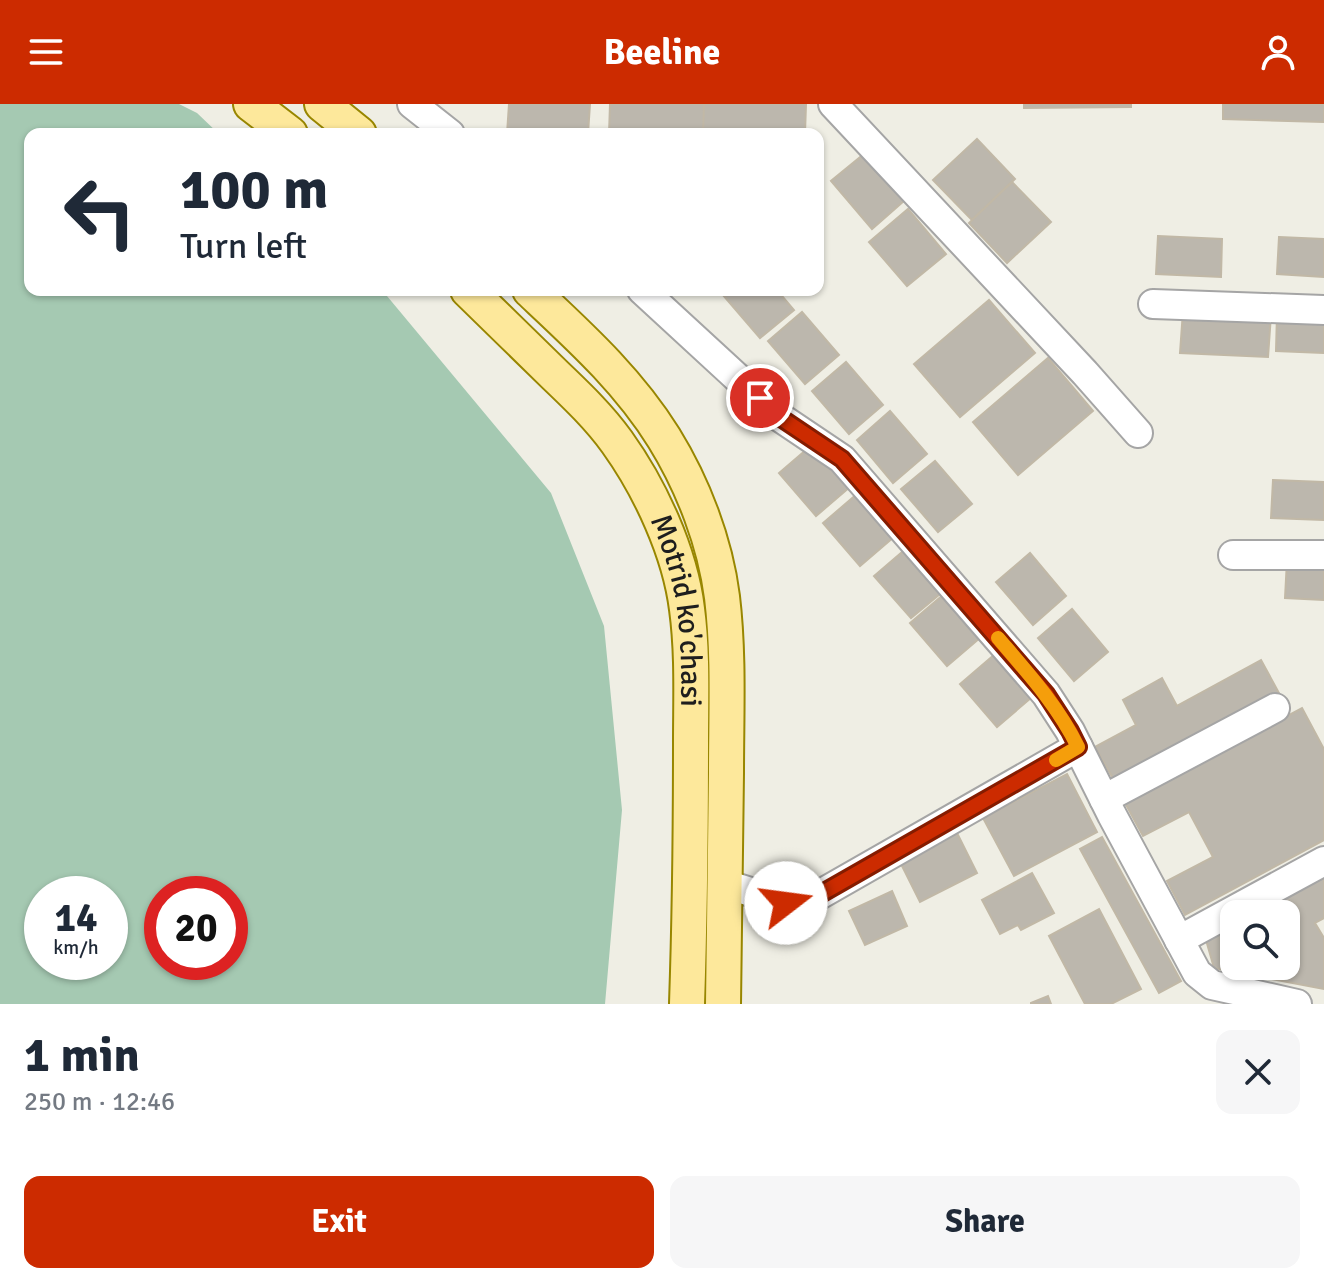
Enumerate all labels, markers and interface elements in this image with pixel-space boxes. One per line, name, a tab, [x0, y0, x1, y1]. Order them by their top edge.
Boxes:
icon: menu	[24, 30, 68, 74]
text: Beeline	[604, 30, 720, 75]
icon: person	[1256, 30, 1300, 74]
text: 100 m	[180, 155, 328, 224]
icon: left	[48, 160, 152, 264]
text: Turn left	[180, 224, 307, 269]
pin	[726, 364, 794, 432]
icon: arrive	[738, 376, 782, 420]
street label: Motrid ko'chasi	[642, 509, 709, 707]
position arrow	[744, 861, 828, 945]
speed limit sign: 20	[144, 876, 248, 980]
text: 14	[54, 893, 98, 943]
map controls	[1220, 900, 1300, 980]
button: search	[1220, 900, 1300, 980]
text: km/h	[53, 935, 99, 960]
text: 1 min	[24, 1026, 140, 1085]
button: close	[1216, 1030, 1300, 1114]
text: 250 m · 12:46	[24, 1086, 175, 1118]
button: Exit	[24, 1176, 654, 1268]
button: Share	[670, 1176, 1300, 1268]

